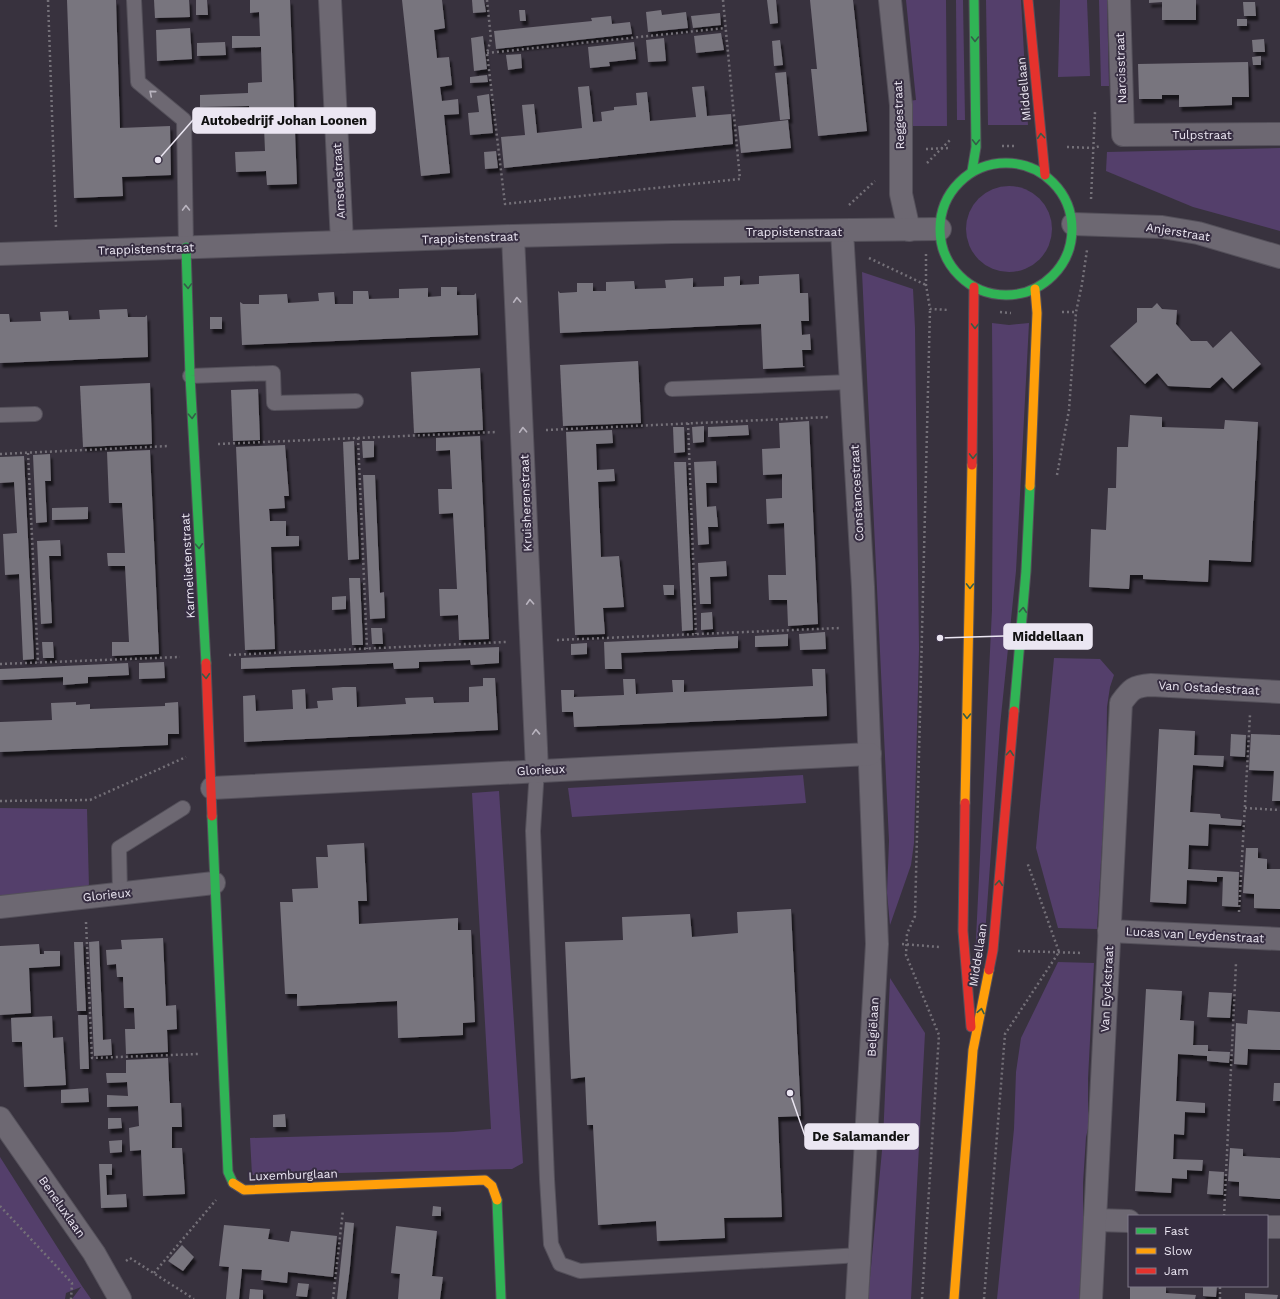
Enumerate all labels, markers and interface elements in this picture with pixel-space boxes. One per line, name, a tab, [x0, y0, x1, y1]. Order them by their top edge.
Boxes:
street label: Narcisstraat	[1113, 32, 1129, 104]
one-way arrow	[971, 36, 979, 42]
street label: Middellaan	[1014, 57, 1034, 121]
street label: Reggestraat	[891, 80, 907, 150]
one-way arrow	[149, 91, 156, 98]
callout: Autobedrijf Johan Loonen	[193, 108, 375, 133]
text: Autobedrijf Johan Loonen	[201, 113, 367, 128]
street label: Tulpstraat	[1172, 128, 1232, 142]
one-way arrow	[1036, 133, 1045, 139]
one-way arrow	[971, 139, 980, 145]
street label: Amstelstraat	[330, 143, 348, 219]
one-way arrow	[181, 205, 190, 211]
street label: Anjerstraat	[1145, 220, 1211, 244]
street label: Trappistenstraat	[746, 225, 842, 239]
street label: Trappistenstraat	[422, 229, 518, 247]
street label: Trappistenstraat	[98, 240, 194, 258]
one-way arrow	[183, 283, 192, 289]
one-way arrow	[512, 297, 521, 303]
one-way arrow	[971, 323, 979, 329]
one-way arrow	[188, 413, 197, 419]
one-way arrow	[519, 427, 527, 433]
street label: Constancestraat	[847, 444, 867, 542]
one-way arrow	[968, 453, 977, 459]
street label: Kruisherenstraat	[517, 454, 535, 552]
street label: Karmelietenstraat	[178, 513, 198, 619]
one-way arrow	[195, 543, 204, 549]
one-way arrow	[966, 583, 974, 589]
one-way arrow	[526, 599, 534, 605]
one-way arrow	[1018, 607, 1027, 613]
callout: Middellaan	[1004, 624, 1092, 649]
text: Middellaan	[1012, 629, 1084, 644]
one-way arrow	[202, 673, 211, 679]
street label: Van Ostadestraat	[1158, 678, 1260, 698]
one-way arrow	[963, 713, 972, 719]
one-way arrow	[531, 729, 540, 735]
one-way arrow	[1006, 750, 1015, 756]
street label: Glorieux	[516, 762, 566, 778]
one-way arrow	[994, 880, 1003, 886]
street label: Glorieux	[82, 886, 132, 904]
street label: Middellaan	[966, 922, 990, 988]
street label: Lucas van Leydenstraat	[1125, 924, 1265, 946]
street label: Van Eyckstraat	[1098, 945, 1116, 1033]
street label: Belgiëlaan	[864, 997, 882, 1057]
one-way arrow	[976, 1008, 984, 1015]
callout: De Salamander	[805, 1124, 918, 1149]
text: De Salamander	[812, 1129, 910, 1144]
street label: Luxemburglaan	[248, 1166, 338, 1184]
street label: Beneluxlaan	[36, 1174, 88, 1240]
legend	[1128, 1215, 1268, 1287]
text: Fast	[1164, 1224, 1189, 1238]
text: Slow	[1164, 1244, 1192, 1258]
text: Jam	[1164, 1264, 1189, 1278]

